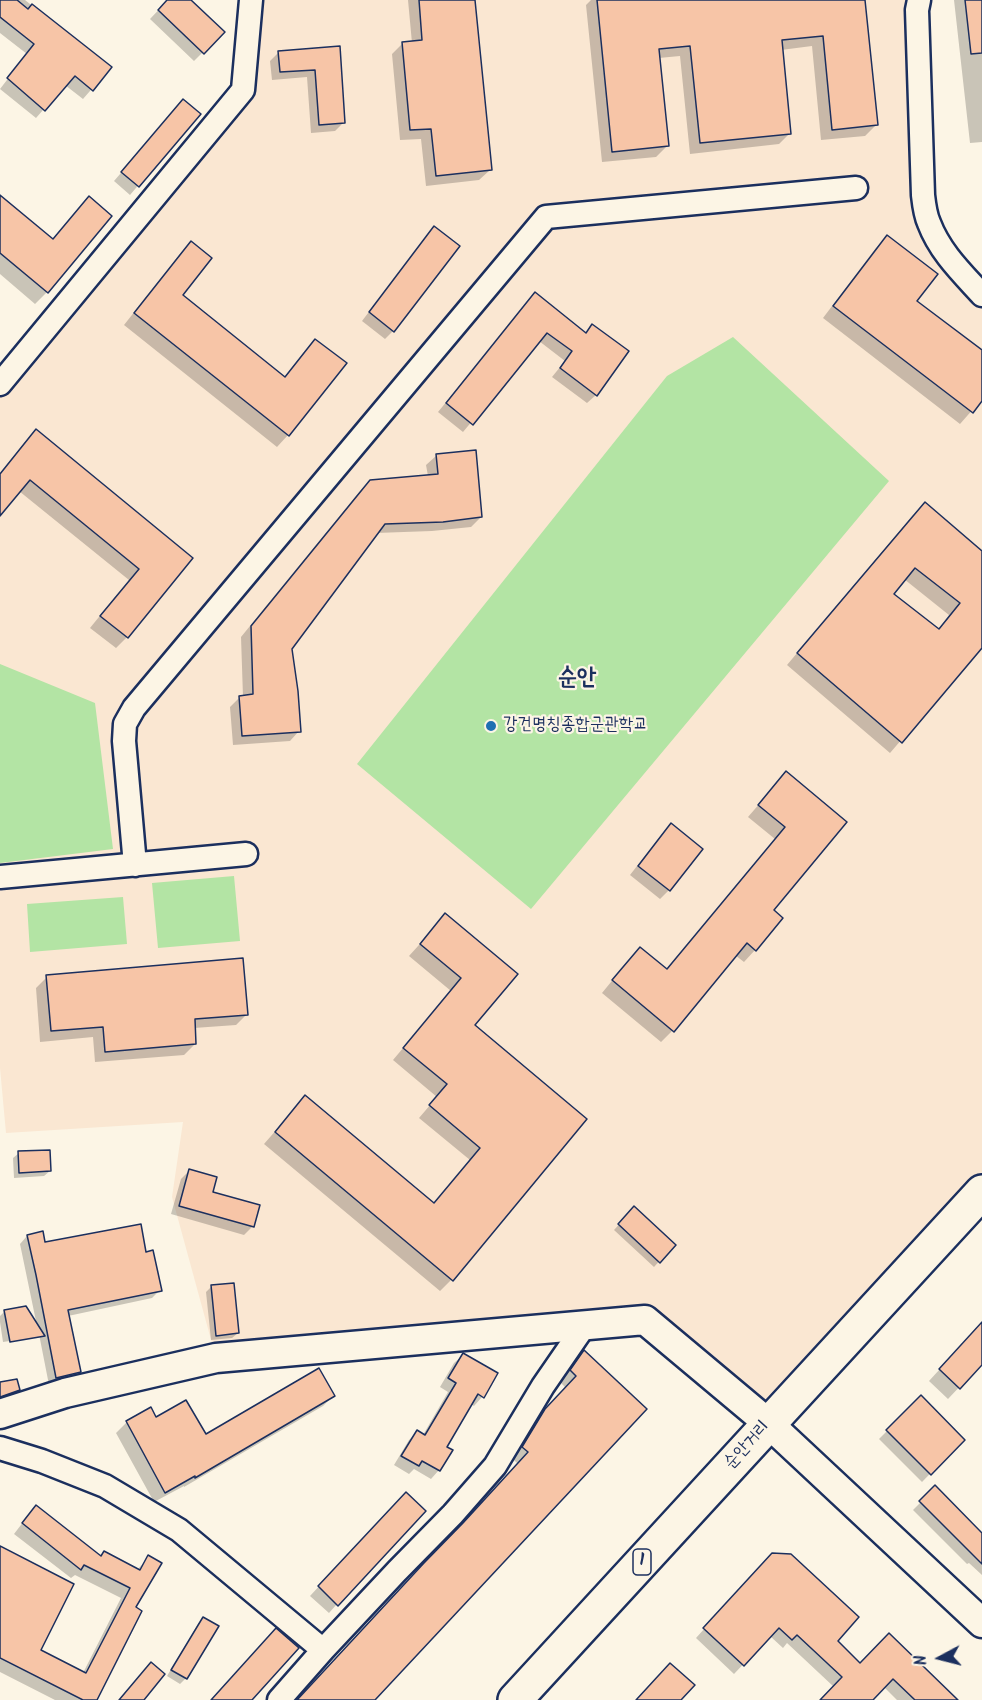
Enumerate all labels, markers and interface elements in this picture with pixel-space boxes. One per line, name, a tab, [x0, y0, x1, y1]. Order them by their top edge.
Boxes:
district label: 순안	[558, 666, 596, 694]
place label: 강건명칭종합군관학교	[503, 715, 648, 737]
marker: 강건명칭종합군관학교	[484, 719, 498, 733]
street label: 순안거리	[721, 1417, 775, 1475]
road number: 1	[633, 1549, 651, 1575]
north arrow	[910, 1628, 970, 1688]
text: N	[909, 1654, 935, 1667]

